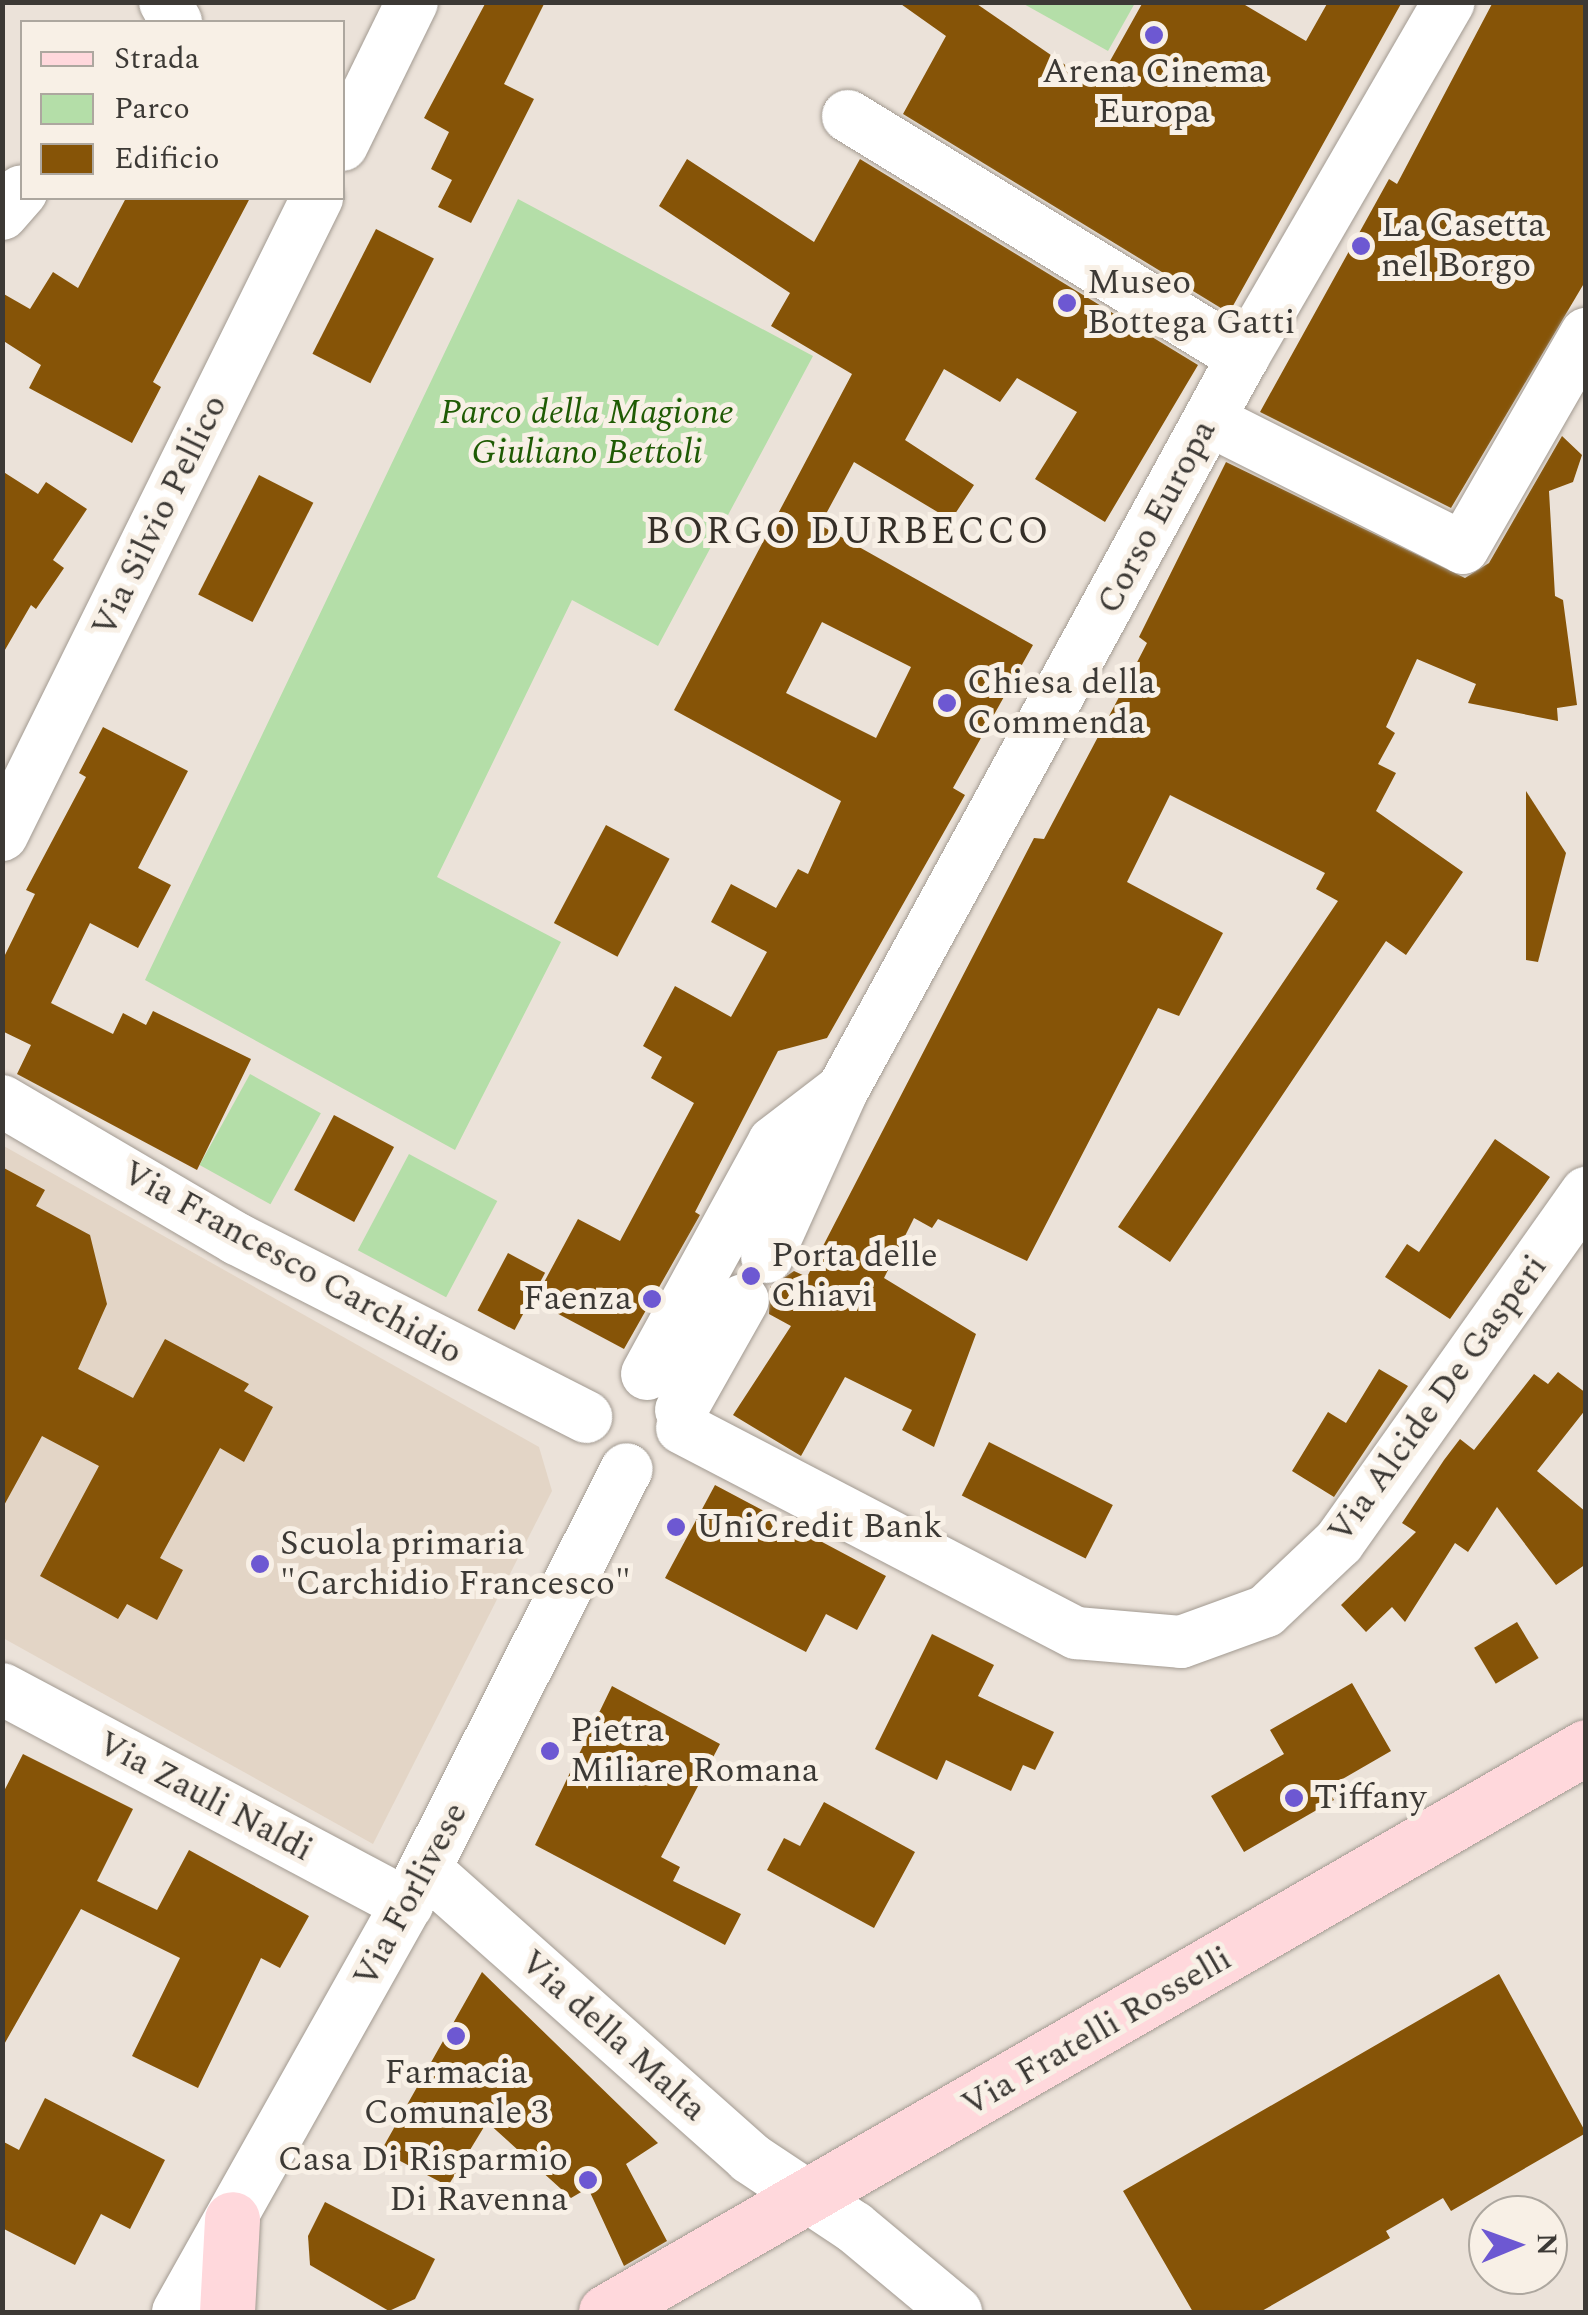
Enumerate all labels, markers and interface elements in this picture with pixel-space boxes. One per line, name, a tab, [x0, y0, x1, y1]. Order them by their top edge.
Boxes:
legend	[20, 20, 345, 200]
marker: Arena Cinema Europa	[1143, 24, 1165, 46]
text: Strada	[114, 36, 199, 82]
place label: Arena Cinema Europa	[1042, 51, 1266, 133]
text: Parco	[114, 86, 190, 132]
text: Edificio	[114, 136, 219, 182]
place label: La Casetta nel Borgo	[1381, 205, 1545, 287]
marker: La Casetta nel Borgo	[1350, 235, 1372, 257]
place label: Museo Bottega Gatti	[1087, 262, 1295, 344]
marker: Museo Bottega Gatti	[1056, 292, 1078, 314]
street label: Via Silvio Pellico	[83, 388, 237, 644]
park label: Parco della Magione Giuliano Bettoli	[440, 392, 734, 474]
street label: Corso Europa	[1088, 413, 1226, 621]
district label: BORGO DURBECCO	[645, 510, 1051, 556]
place label: Chiesa della Commenda	[967, 662, 1156, 744]
marker: Chiesa della Commenda	[936, 692, 958, 714]
street label: Via Francesco Carchidio	[115, 1152, 469, 1374]
place label: Porta delle Chiavi	[771, 1235, 938, 1317]
street label: Via Alcide De Gasperi	[1319, 1247, 1557, 1551]
marker: Porta delle Chiavi	[740, 1265, 762, 1287]
place label: Faenza	[523, 1278, 632, 1320]
marker: Faenza	[641, 1288, 663, 1310]
place label: UniCredit Bank	[696, 1506, 943, 1548]
marker: UniCredit Bank	[665, 1516, 687, 1538]
place label: Scuola primaria "Carchidio Francesco"	[280, 1523, 631, 1605]
marker: Scuola primaria "Carchidio Francesco"	[249, 1553, 271, 1575]
place label: Pietra Miliare Romana	[570, 1710, 819, 1792]
street label: Via Zauli Naldi	[90, 1723, 320, 1871]
marker: Pietra Miliare Romana	[539, 1740, 561, 1762]
place label: Tiffany	[1314, 1777, 1426, 1819]
marker: Tiffany	[1283, 1787, 1305, 1809]
street label: Via Forlivese	[345, 1796, 477, 1994]
street label: Via Fratelli Rosselli	[955, 1938, 1239, 2126]
street label: Via della Malta	[511, 1941, 715, 2131]
marker: Farmacia Comunale 3	[445, 2025, 467, 2047]
place label: Farmacia Comunale 3	[364, 2052, 548, 2134]
place label: Casa Di Risparmio Di Ravenna	[278, 2139, 568, 2221]
marker: Casa Di Risparmio Di Ravenna	[577, 2169, 599, 2191]
north arrow	[1468, 2195, 1568, 2295]
text: N	[1525, 2233, 1568, 2256]

